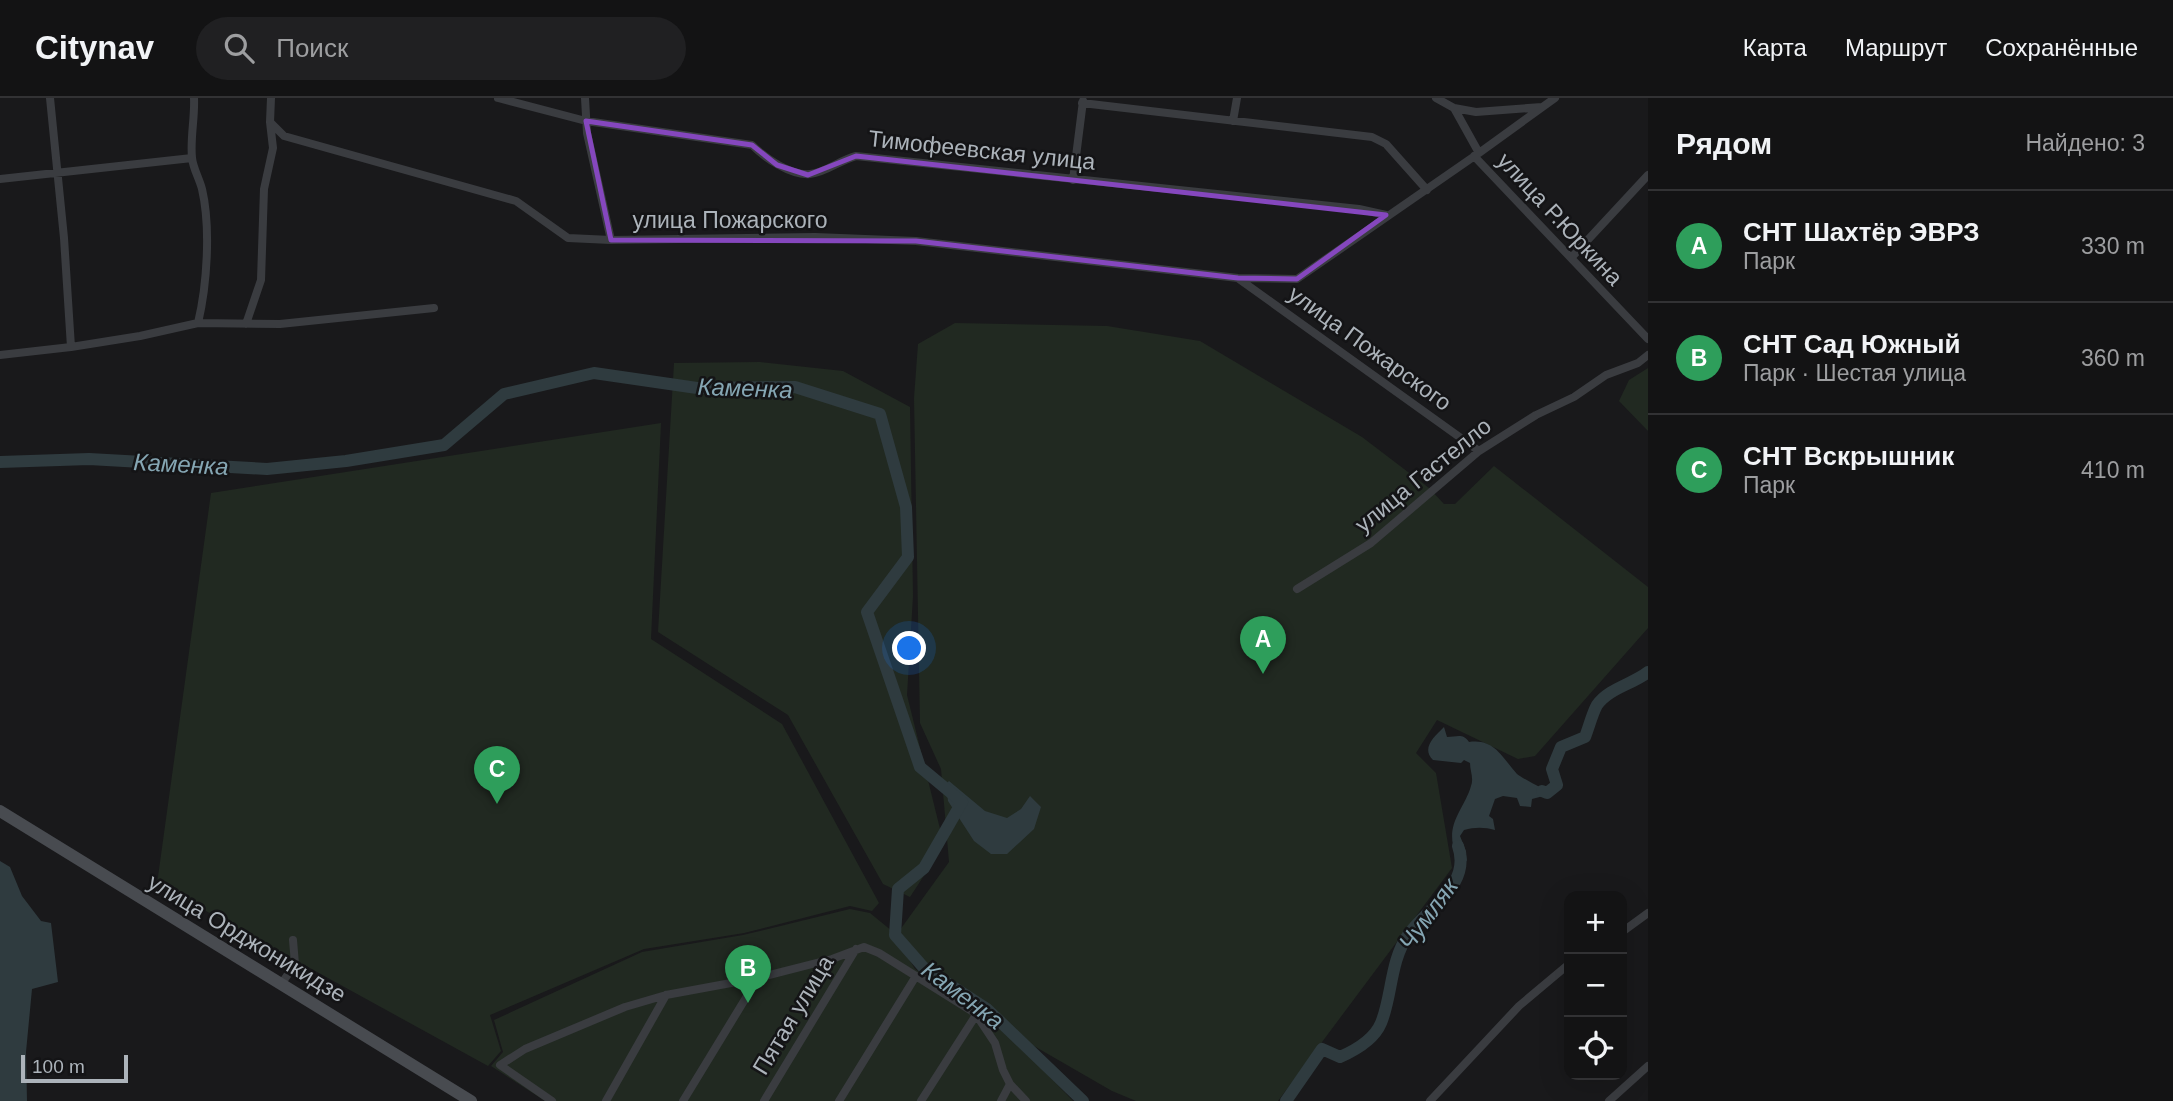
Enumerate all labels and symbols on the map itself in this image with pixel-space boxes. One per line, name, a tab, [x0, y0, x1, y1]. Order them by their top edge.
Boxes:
street label: Тимофеевская улица	[867, 125, 1097, 175]
street label: улица Р.Юркина	[1492, 147, 1628, 291]
street label: улица Пожарского	[633, 207, 827, 233]
street label: улица Пожарского	[1283, 280, 1457, 416]
water label: Каменка	[697, 373, 793, 403]
street label: улица Гастелло	[1350, 412, 1496, 538]
water label: Каменка	[133, 448, 229, 480]
pin: A	[1240, 616, 1286, 674]
your location	[892, 631, 926, 665]
pin: C	[474, 746, 520, 804]
street label: улица Орджоникидзе	[143, 869, 351, 1007]
water label: Чумляк	[1393, 871, 1464, 955]
pin: B	[725, 945, 771, 1003]
street label: Пятая улица	[747, 951, 839, 1079]
water label: Каменка	[917, 956, 1009, 1034]
scale bar	[21, 1052, 128, 1084]

